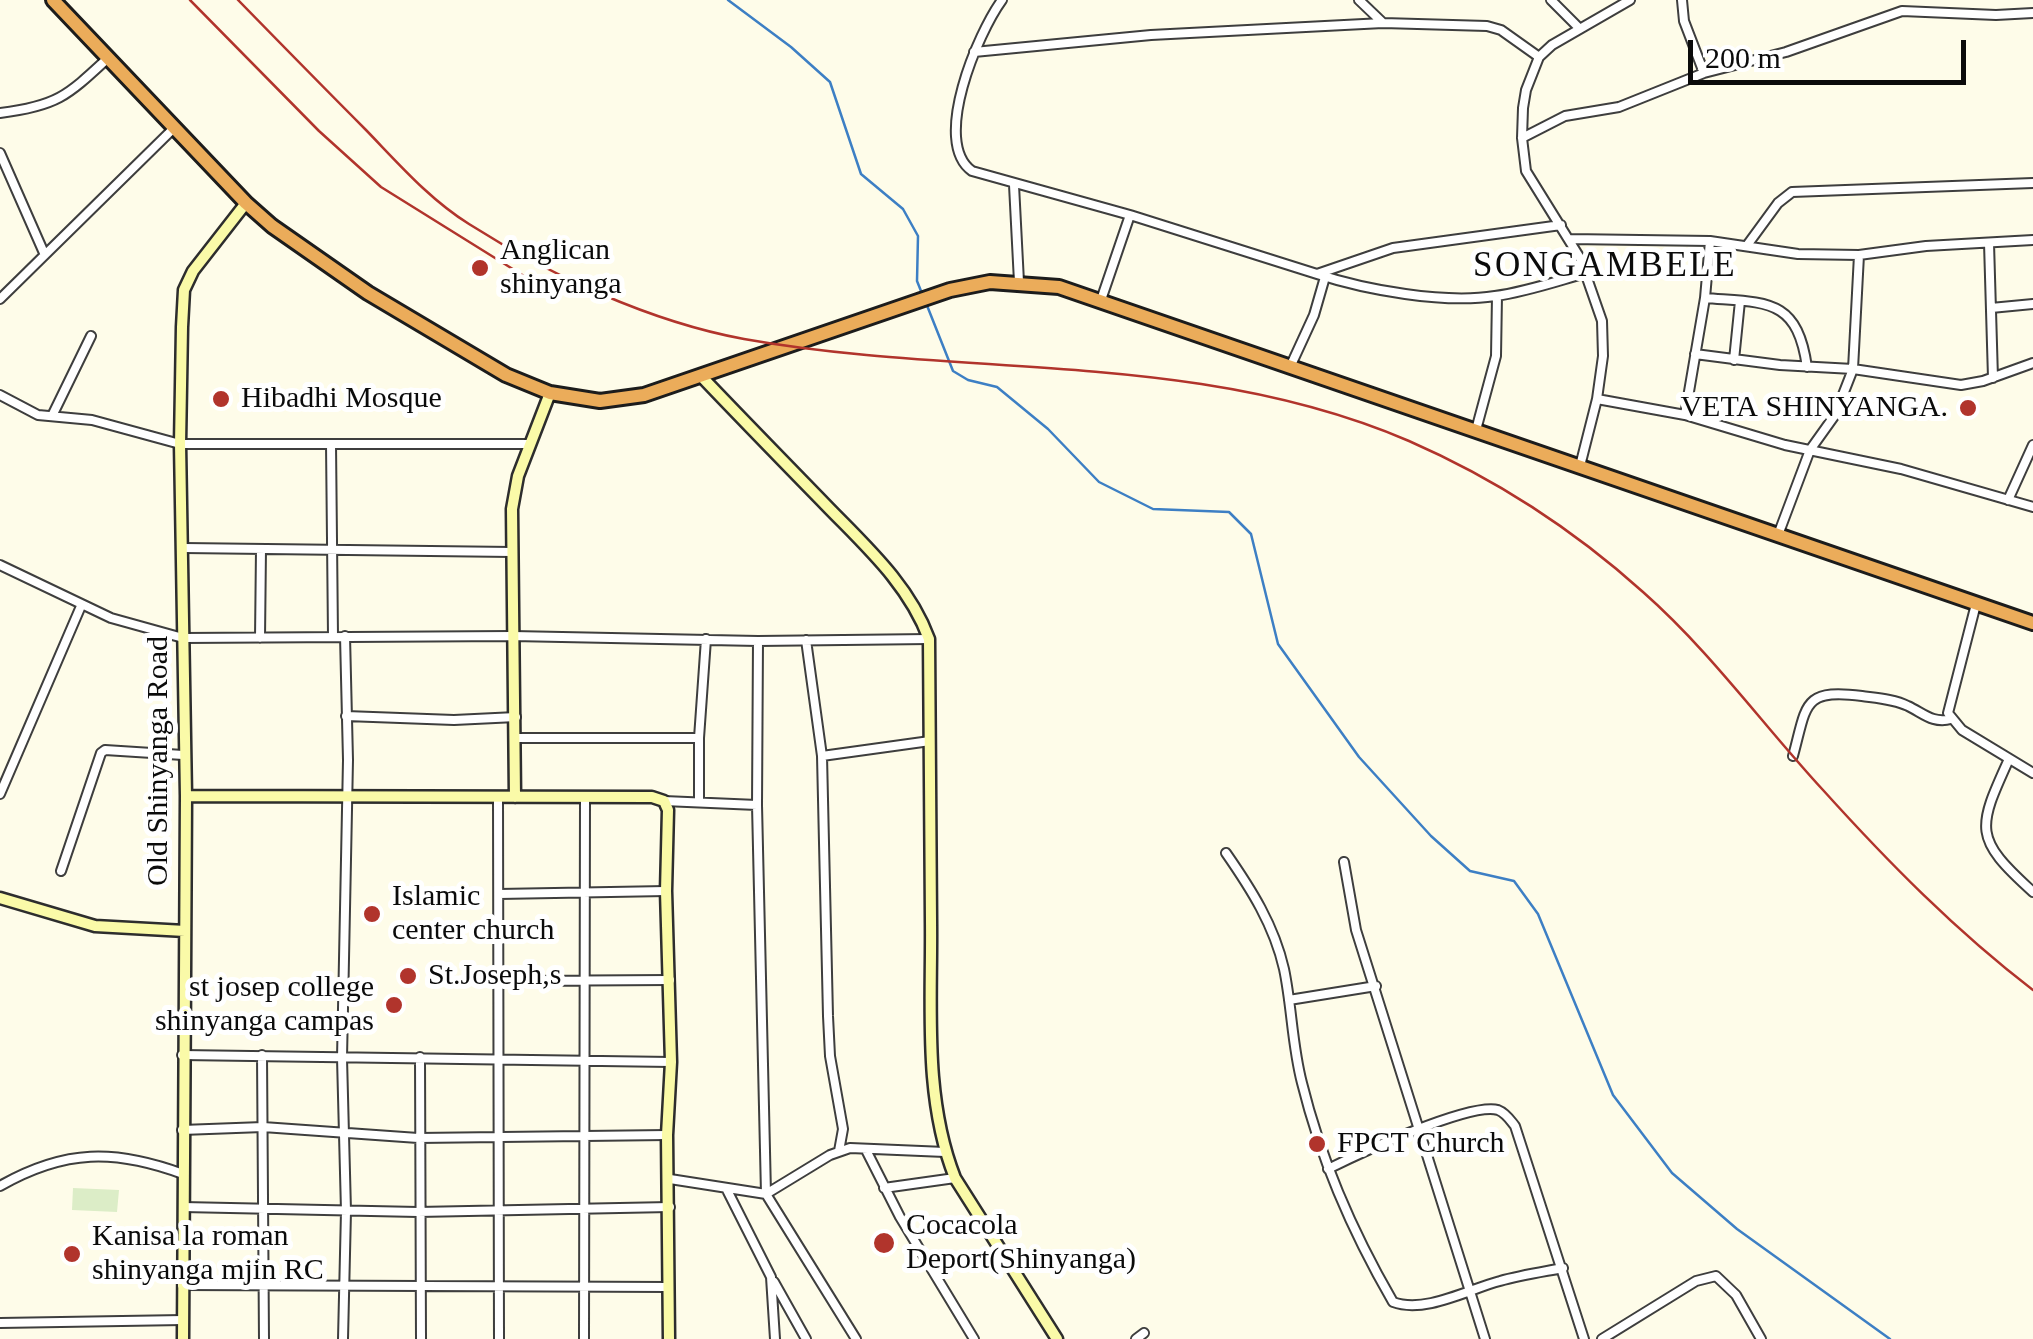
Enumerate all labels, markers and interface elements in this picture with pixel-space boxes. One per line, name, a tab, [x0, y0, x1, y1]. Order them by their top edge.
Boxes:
scale bar	[1693, 20, 1970, 82]
text: 200 m	[1705, 41, 1781, 74]
place label: Anglican shinyanga	[500, 233, 622, 304]
district label: SONGAMBELE	[1473, 246, 1737, 288]
marker: Anglican shinyanga	[469, 257, 491, 279]
place label: Hibadhi Mosque	[241, 381, 442, 417]
marker: Hibadhi Mosque	[210, 388, 232, 410]
place label: VETA SHINYANGA.	[1680, 390, 1948, 426]
marker: VETA SHINYANGA.	[1957, 397, 1979, 419]
street label: Old Shinyanga Road	[141, 636, 177, 886]
place label: Islamic center church	[392, 879, 554, 950]
marker: Islamic center church	[361, 903, 383, 925]
place label: St.Joseph,s	[428, 958, 561, 994]
marker: St.Joseph,s	[397, 965, 419, 987]
place label: st josep college shinyanga campas	[155, 970, 374, 1040]
marker: st josep college shinyanga campas	[383, 994, 405, 1016]
place label: FPCT Church	[1337, 1126, 1505, 1162]
marker: FPCT Church	[1306, 1133, 1328, 1155]
place label: Cocacola Deport(Shinyanga)	[906, 1208, 1136, 1278]
place label: Kanisa la roman shinyanga mjin RC	[92, 1219, 324, 1290]
marker: Cocacola Deport(Shinyanga)	[871, 1230, 897, 1256]
marker: Kanisa la roman shinyanga mjin RC	[61, 1243, 83, 1265]

